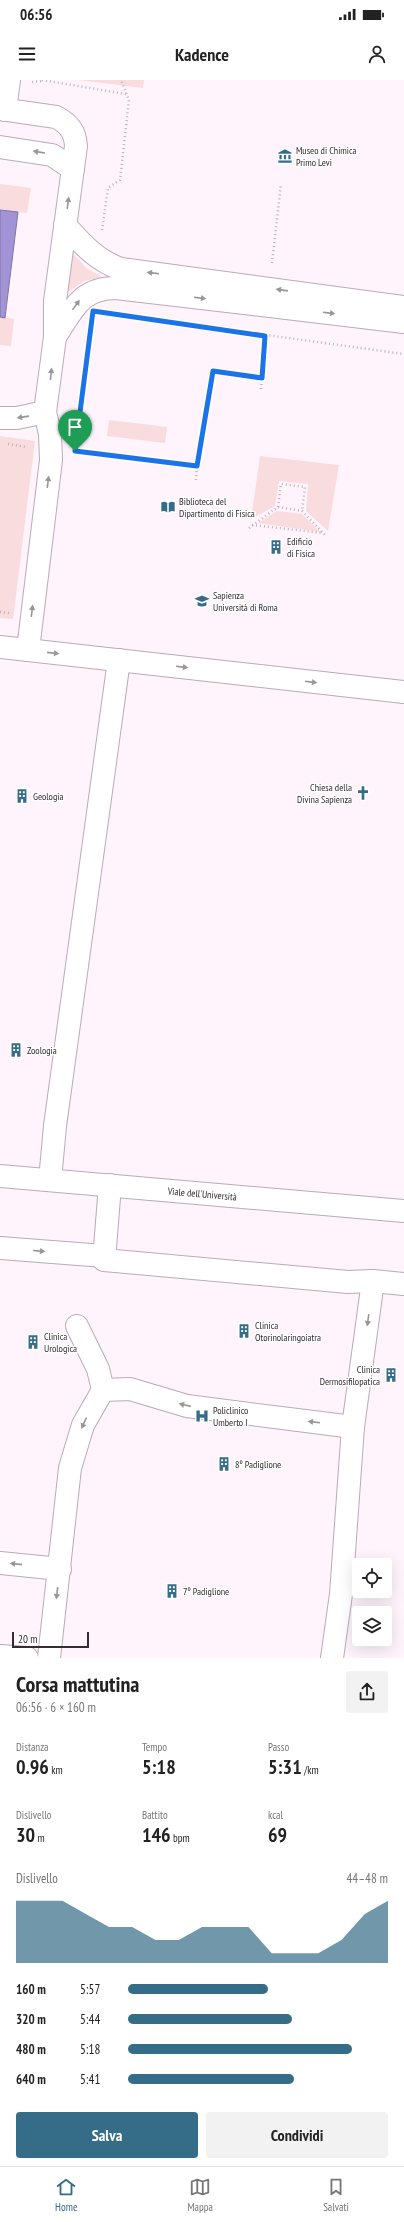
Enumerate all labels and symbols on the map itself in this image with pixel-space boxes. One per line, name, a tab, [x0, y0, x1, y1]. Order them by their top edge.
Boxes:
place label: Museo di Chimica Primo Levi	[296, 144, 357, 169]
museum icon: Museo di Chimica Primo Levi	[277, 148, 293, 164]
one-way arrow	[32, 149, 45, 155]
one-way arrow	[65, 197, 71, 209]
one-way arrow	[147, 270, 159, 277]
one-way arrow	[276, 287, 288, 294]
one-way arrow	[194, 294, 206, 301]
one-way arrow	[72, 299, 81, 310]
one-way arrow	[323, 310, 335, 316]
one-way arrow	[48, 367, 54, 380]
pin	[58, 410, 92, 451]
one-way arrow	[17, 414, 29, 420]
one-way arrow	[45, 476, 52, 488]
place label: Biblioteca del Dipartimento di Fisica	[179, 495, 255, 520]
library icon: Biblioteca del Dipartimento di Fisica	[160, 499, 176, 515]
place label: Edificio di Fisica	[287, 535, 315, 560]
building icon: Edificio di Fisica	[268, 539, 284, 555]
place label: Sapienza Università di Roma	[213, 589, 278, 614]
school or university icon: Sapienza Università di Roma	[194, 593, 210, 609]
one-way arrow	[29, 605, 35, 617]
one-way arrow	[47, 650, 59, 656]
one-way arrow	[176, 664, 188, 670]
one-way arrow	[305, 679, 317, 685]
place label: Chiesa della Divina Sapienza	[297, 781, 352, 806]
church icon: Chiesa della Divina Sapienza	[355, 785, 371, 801]
building icon: Geologia	[14, 788, 30, 804]
place label: Geologia	[33, 790, 63, 803]
building icon: Zoologia	[8, 1042, 24, 1058]
place label: Zoologia	[27, 1044, 57, 1057]
street label: Viale dell'Università	[166, 1184, 237, 1203]
one-way arrow	[33, 1247, 45, 1254]
one-way arrow	[365, 1314, 371, 1326]
place label: Clinica Otorinolaringoiatra	[255, 1319, 321, 1344]
building icon: Clinica Otorinolaringoiatra	[236, 1323, 252, 1339]
place label: Clinica Urologica	[44, 1330, 77, 1355]
building icon: Clinica Urologica	[25, 1334, 41, 1350]
place label: Clinica Dermosifilopatica	[320, 1363, 380, 1388]
building icon: Clinica Dermosifilopatica	[383, 1367, 399, 1383]
one-way arrow	[179, 1401, 192, 1407]
place label: Policlinico Umberto I	[213, 1404, 248, 1429]
hospital icon: Policlinico Umberto I	[194, 1408, 210, 1424]
one-way arrow	[81, 1418, 87, 1429]
one-way arrow	[308, 1419, 320, 1425]
building icon: 8º Padiglione	[216, 1456, 232, 1472]
place label: 8º Padiglione	[235, 1458, 281, 1471]
one-way arrow	[10, 1561, 22, 1568]
building icon: 7º Padiglione	[164, 1583, 180, 1599]
place label: 7º Padiglione	[183, 1585, 229, 1598]
one-way arrow	[54, 1586, 60, 1599]
scale bar	[12, 1630, 89, 1649]

